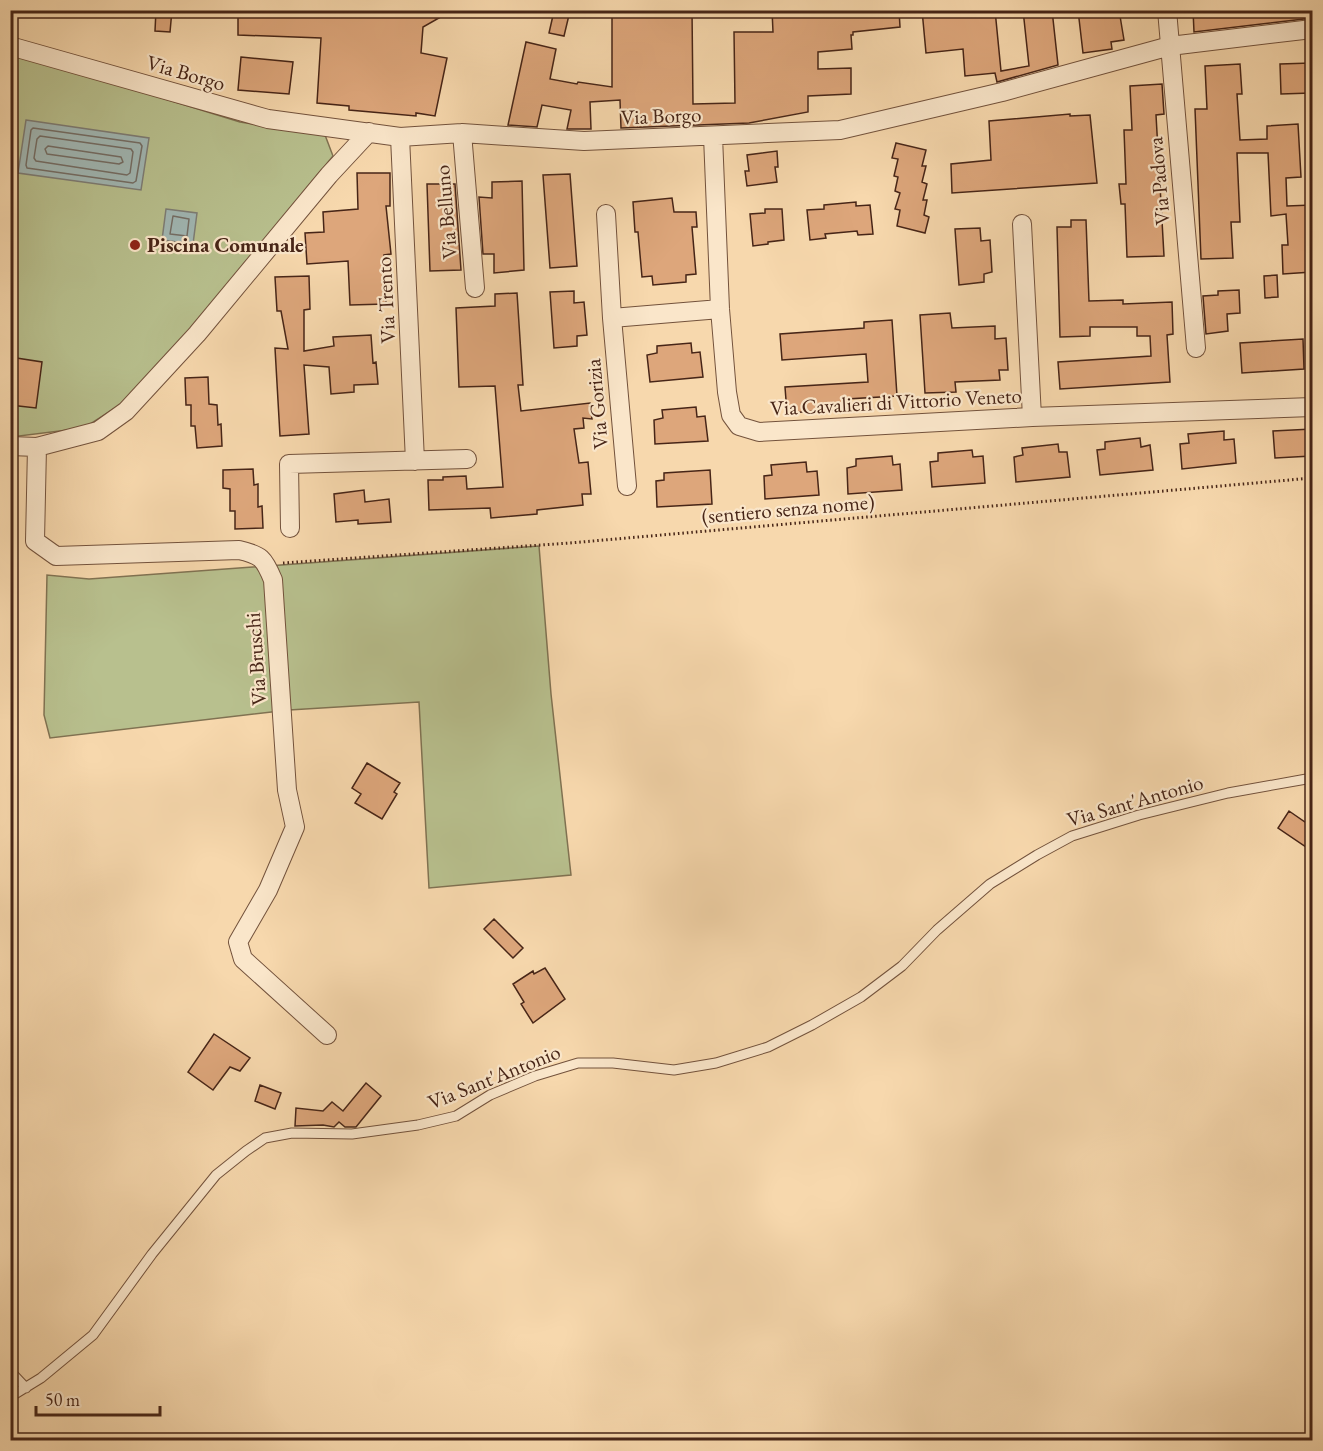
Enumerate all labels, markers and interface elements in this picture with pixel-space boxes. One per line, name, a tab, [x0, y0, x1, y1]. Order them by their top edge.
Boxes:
street label: Via Borgo	[144, 48, 229, 97]
street label: Via Borgo	[620, 101, 702, 130]
street label: Via Padova	[1141, 135, 1176, 226]
street label: Via Belluno	[428, 164, 463, 260]
place label: Piscina Comunale	[147, 231, 304, 258]
marker: Piscina Comunale	[128, 238, 142, 252]
street label: Via Trento	[370, 256, 401, 344]
street label: Via Gorizia	[579, 357, 614, 450]
street label: Via Cavalieri di Vittorio Veneto	[769, 381, 1022, 422]
street label: (sentiero senza nome)	[700, 487, 876, 530]
street label: Via Bruschi	[239, 612, 272, 706]
street label: Via Sant'Antonio	[1064, 768, 1206, 833]
street label: Via Sant'Antonio	[424, 1038, 564, 1115]
scale bar	[36, 1379, 160, 1417]
text: 50 m	[45, 1388, 80, 1411]

